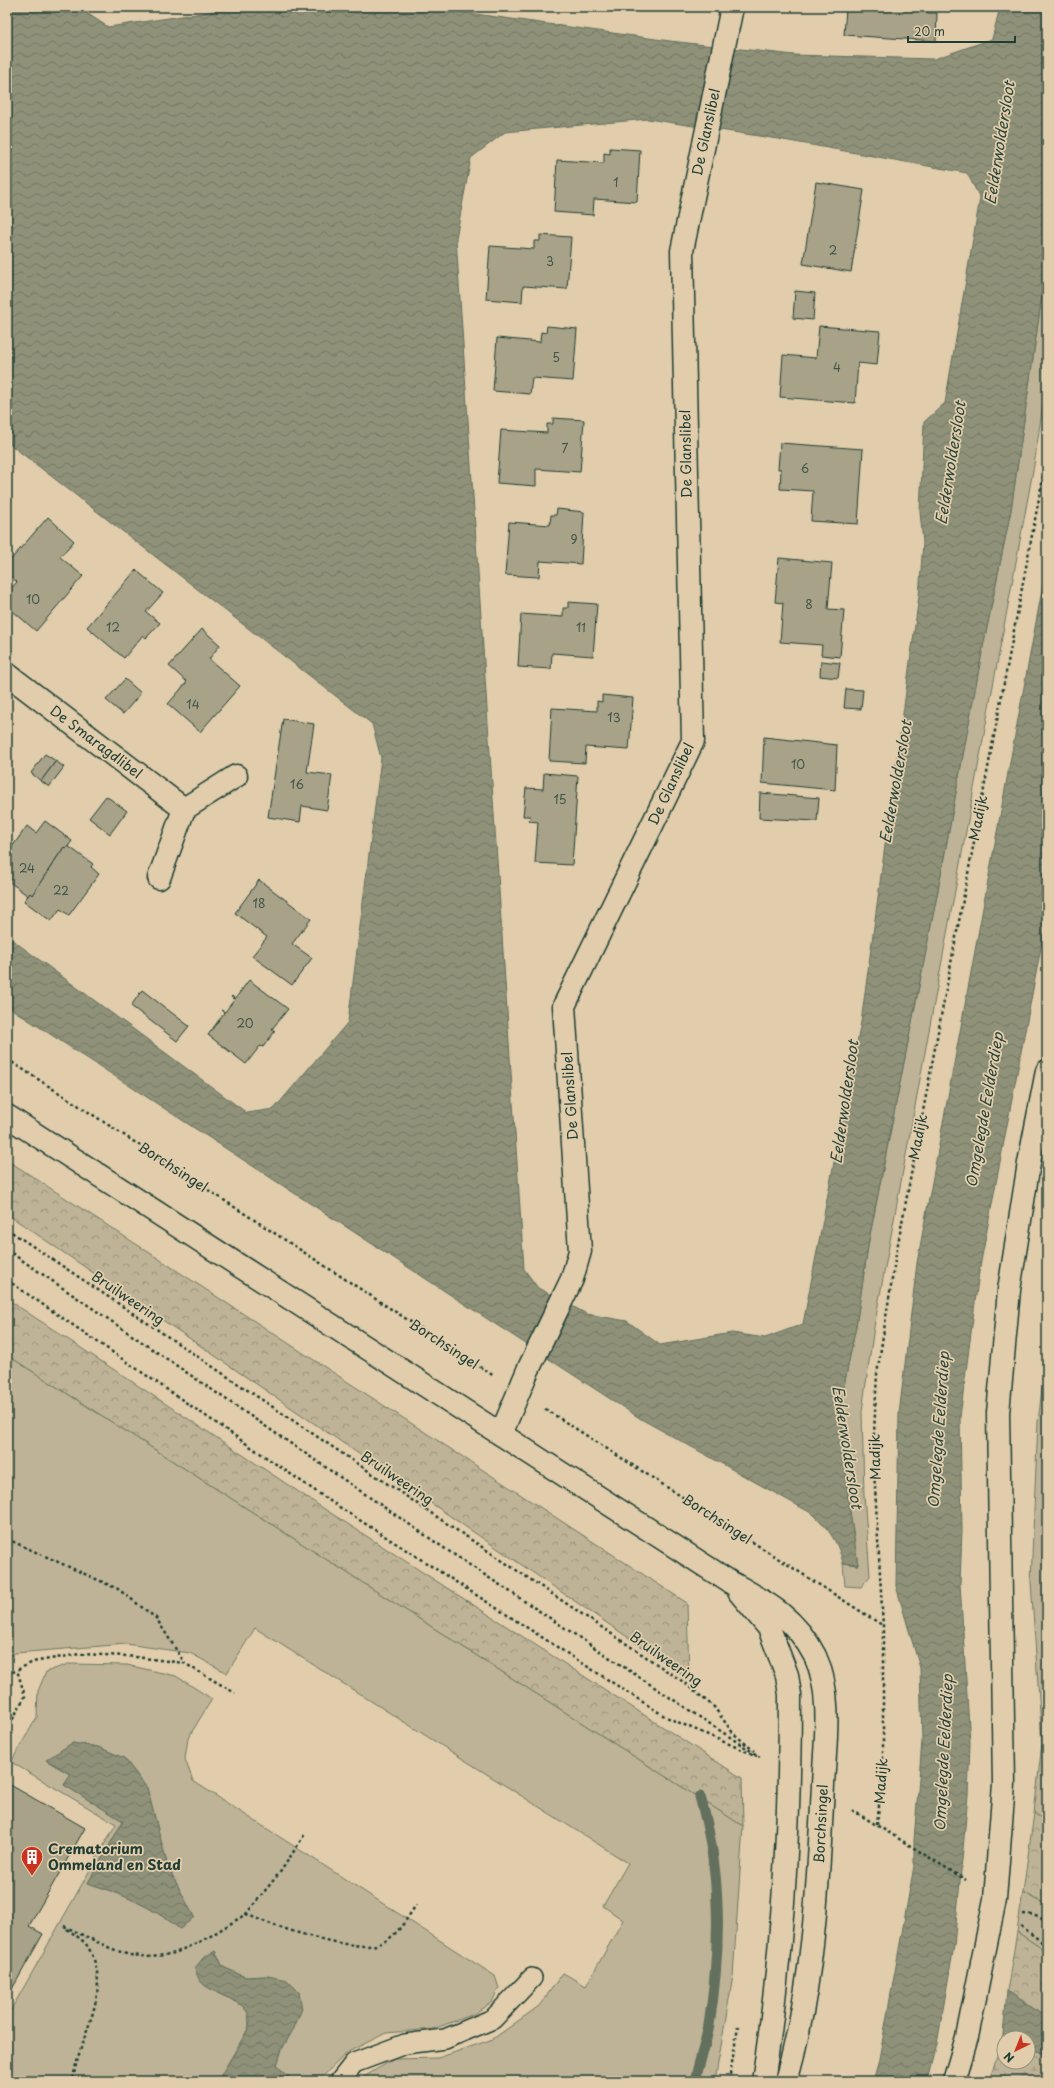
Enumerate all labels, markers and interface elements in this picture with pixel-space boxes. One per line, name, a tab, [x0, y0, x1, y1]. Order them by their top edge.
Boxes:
scale bar	[908, 18, 1015, 44]
text: 20 m	[914, 22, 945, 40]
water label: Eelderwoldersloot	[977, 78, 1020, 206]
street label: De Glanslibel	[686, 86, 725, 177]
house number: 1	[613, 173, 619, 191]
house number: 2	[829, 241, 837, 259]
house number: 3	[546, 252, 554, 270]
house number: 5	[552, 348, 560, 366]
house number: 4	[833, 358, 841, 376]
water label: Eelderwoldersloot	[928, 398, 971, 526]
street label: De Glanslibel	[674, 409, 697, 499]
house number: 7	[562, 439, 569, 457]
house number: 6	[801, 459, 809, 477]
house number: 9	[570, 530, 578, 548]
house number: 10	[26, 590, 40, 608]
house number: 8	[805, 595, 813, 613]
house number: 12	[106, 618, 120, 636]
house number: 11	[576, 618, 586, 636]
house number: 14	[186, 695, 200, 713]
street label: De Smaragdlibel	[46, 700, 147, 783]
house number: 13	[607, 708, 621, 726]
water label: Eelderwoldersloot	[872, 717, 917, 845]
street label: De Glanslibel	[642, 739, 699, 828]
house number: 10	[791, 755, 805, 773]
house number: 16	[290, 775, 304, 793]
house number: 15	[553, 790, 567, 808]
street label: Madijk	[963, 793, 992, 843]
house number: 24	[19, 859, 35, 877]
house number: 22	[53, 881, 69, 899]
house number: 18	[253, 894, 265, 912]
house number: 20	[236, 1014, 254, 1032]
water label: Omgelegde Eelderdiep	[959, 1030, 1009, 1189]
water label: Eelderwoldersloot	[823, 1037, 864, 1165]
street label: De Glanslibel	[556, 1051, 583, 1141]
street label: Madijk	[903, 1112, 932, 1162]
street label: Borchsingel	[134, 1136, 212, 1197]
street label: Bruilweering	[88, 1265, 169, 1330]
street label: Borchsingel	[405, 1313, 483, 1374]
water label: Omgelegde Eelderdiep	[921, 1350, 955, 1509]
water label: Eelderwoldersloot	[827, 1384, 870, 1512]
street label: Madijk	[864, 1433, 885, 1480]
street label: Bruilweering	[357, 1445, 438, 1510]
street label: Borchsingel	[678, 1488, 756, 1549]
street label: Bruilweering	[626, 1626, 707, 1691]
water label: Omgelegde Eelderdiep	[927, 1673, 958, 1832]
street label: Madijk	[868, 1757, 893, 1805]
street label: Borchsingel	[808, 1784, 833, 1864]
place label: Crematorium Ommeland en Stad	[48, 1838, 181, 1875]
building icon: Crematorium Ommeland en Stad	[19, 1844, 45, 1877]
north arrow	[996, 2030, 1036, 2070]
text: N	[1000, 2048, 1018, 2067]

